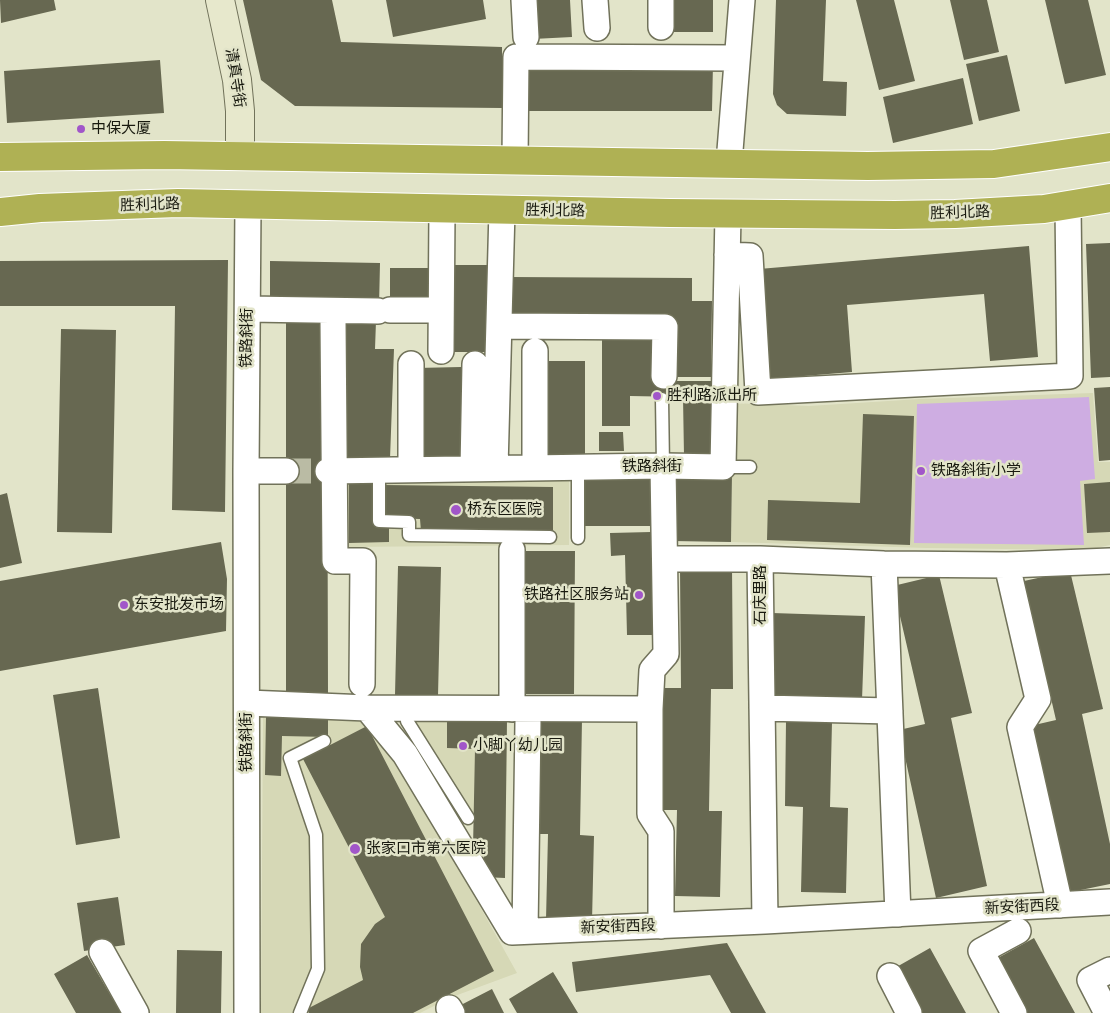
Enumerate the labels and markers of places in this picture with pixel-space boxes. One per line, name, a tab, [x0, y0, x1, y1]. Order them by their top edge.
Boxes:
place label: 中保大厦	[91, 120, 151, 138]
marker: 中保大厦	[75, 123, 87, 135]
place label: 胜利路派出所	[667, 387, 757, 405]
marker: 胜利路派出所	[651, 390, 663, 402]
place label: 铁路斜街小学	[931, 462, 1021, 480]
marker: 铁路斜街小学	[915, 465, 927, 477]
place label: 桥东区医院	[467, 501, 542, 519]
marker: 桥东区医院	[449, 503, 463, 517]
place label: 铁路社区服务站	[524, 586, 629, 604]
marker: 铁路社区服务站	[633, 589, 645, 601]
place label: 东安批发市场	[134, 596, 224, 614]
marker: 东安批发市场	[118, 599, 130, 611]
place label: 小脚丫幼儿园	[473, 737, 563, 755]
marker: 小脚丫幼儿园	[457, 740, 469, 752]
place label: 张家口市第六医院	[366, 840, 486, 858]
marker: 张家口市第六医院	[348, 842, 362, 856]

